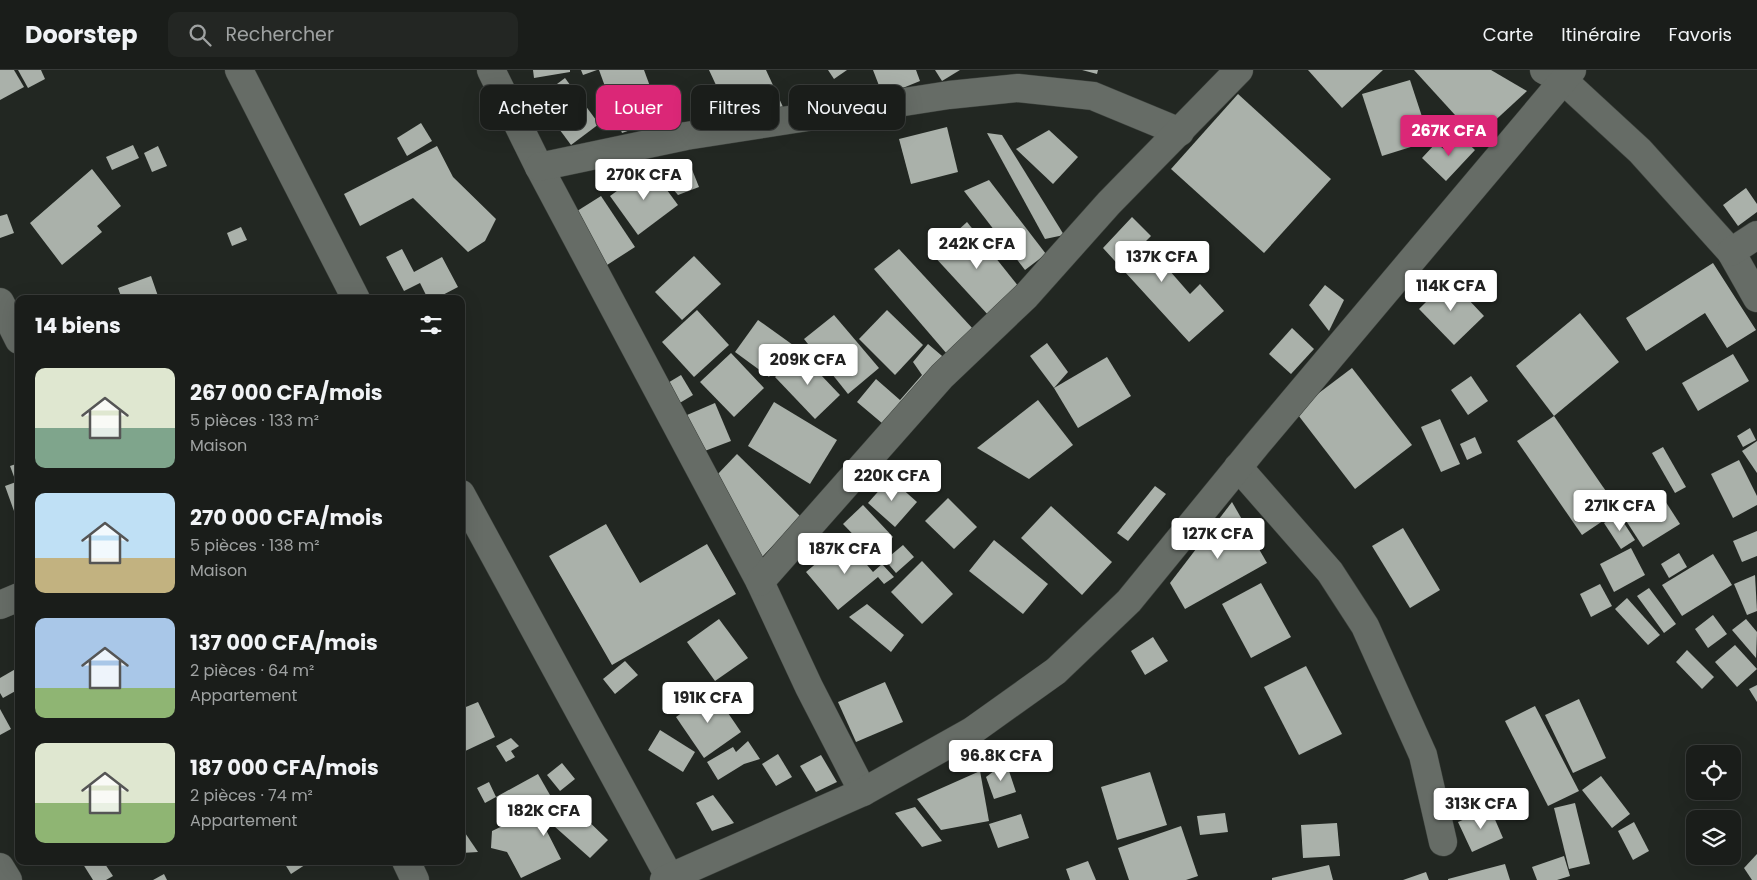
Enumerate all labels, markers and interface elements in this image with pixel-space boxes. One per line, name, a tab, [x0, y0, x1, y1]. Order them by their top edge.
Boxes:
search box	[168, 12, 518, 57]
text: Doorstep	[25, 18, 138, 51]
icon: search	[186, 21, 214, 49]
text: Rechercher	[226, 21, 334, 48]
text: Carte	[1483, 22, 1533, 47]
text: Itinéraire	[1561, 22, 1641, 47]
text: Favoris	[1669, 22, 1732, 47]
chip: Acheter	[480, 85, 586, 130]
chip: Louer	[596, 85, 681, 130]
chip: Filtres	[691, 85, 779, 130]
chip: Nouveau	[789, 85, 905, 130]
pin: 267K CFA	[1397, 114, 1501, 157]
text: 267K CFA	[1411, 119, 1487, 142]
pin: 270K CFA	[592, 158, 696, 201]
text: 270K CFA	[606, 163, 682, 186]
pin: 242K CFA	[925, 228, 1029, 270]
text: 242K CFA	[939, 232, 1015, 255]
pin: 137K CFA	[1110, 240, 1214, 283]
text: 137K CFA	[1126, 245, 1198, 268]
pin: 114K CFA	[1399, 270, 1503, 312]
text: 114K CFA	[1416, 274, 1486, 297]
text: 14 biens	[35, 311, 121, 340]
icon: filters	[417, 311, 445, 339]
pin: 209K CFA	[756, 344, 860, 386]
text: 209K CFA	[770, 348, 846, 371]
text: 267 000 CFA/mois	[190, 378, 383, 407]
icon: home	[75, 388, 135, 448]
text: 5 pièces · 133 m²	[190, 409, 319, 432]
text: Maison	[190, 434, 247, 457]
pin: 220K CFA	[840, 460, 944, 502]
text: 220K CFA	[854, 464, 930, 487]
pin: 271K CFA	[1568, 490, 1672, 532]
text: 271K CFA	[1585, 494, 1656, 517]
text: 270 000 CFA/mois	[190, 503, 383, 532]
icon: home	[75, 513, 135, 573]
pin: 127K CFA	[1166, 518, 1270, 560]
text: 127K CFA	[1183, 522, 1254, 545]
pin: 187K CFA	[793, 532, 897, 575]
text: 5 pièces · 138 m²	[190, 534, 320, 557]
text: 187K CFA	[809, 537, 881, 560]
text: Maison	[190, 559, 247, 582]
text: 137 000 CFA/mois	[190, 628, 378, 657]
icon: home	[75, 638, 135, 698]
text: 2 pièces · 64 m²	[190, 659, 314, 682]
pin: 191K CFA	[656, 682, 760, 724]
text: Appartement	[190, 684, 297, 707]
text: 191K CFA	[673, 686, 743, 709]
pin: 96.8K CFA	[944, 740, 1058, 782]
text: 96.8K CFA	[960, 744, 1042, 767]
map controls	[1686, 745, 1741, 865]
button: locate	[1686, 745, 1741, 800]
text: 187 000 CFA/mois	[190, 753, 379, 782]
icon: home	[75, 763, 135, 823]
text: 2 pièces · 74 m²	[190, 784, 313, 807]
pin: 313K CFA	[1429, 788, 1533, 830]
text: 313K CFA	[1445, 792, 1517, 815]
pin: 182K CFA	[492, 794, 596, 837]
text: 182K CFA	[508, 799, 580, 822]
text: Appartement	[190, 809, 297, 832]
button: layers	[1686, 810, 1741, 865]

